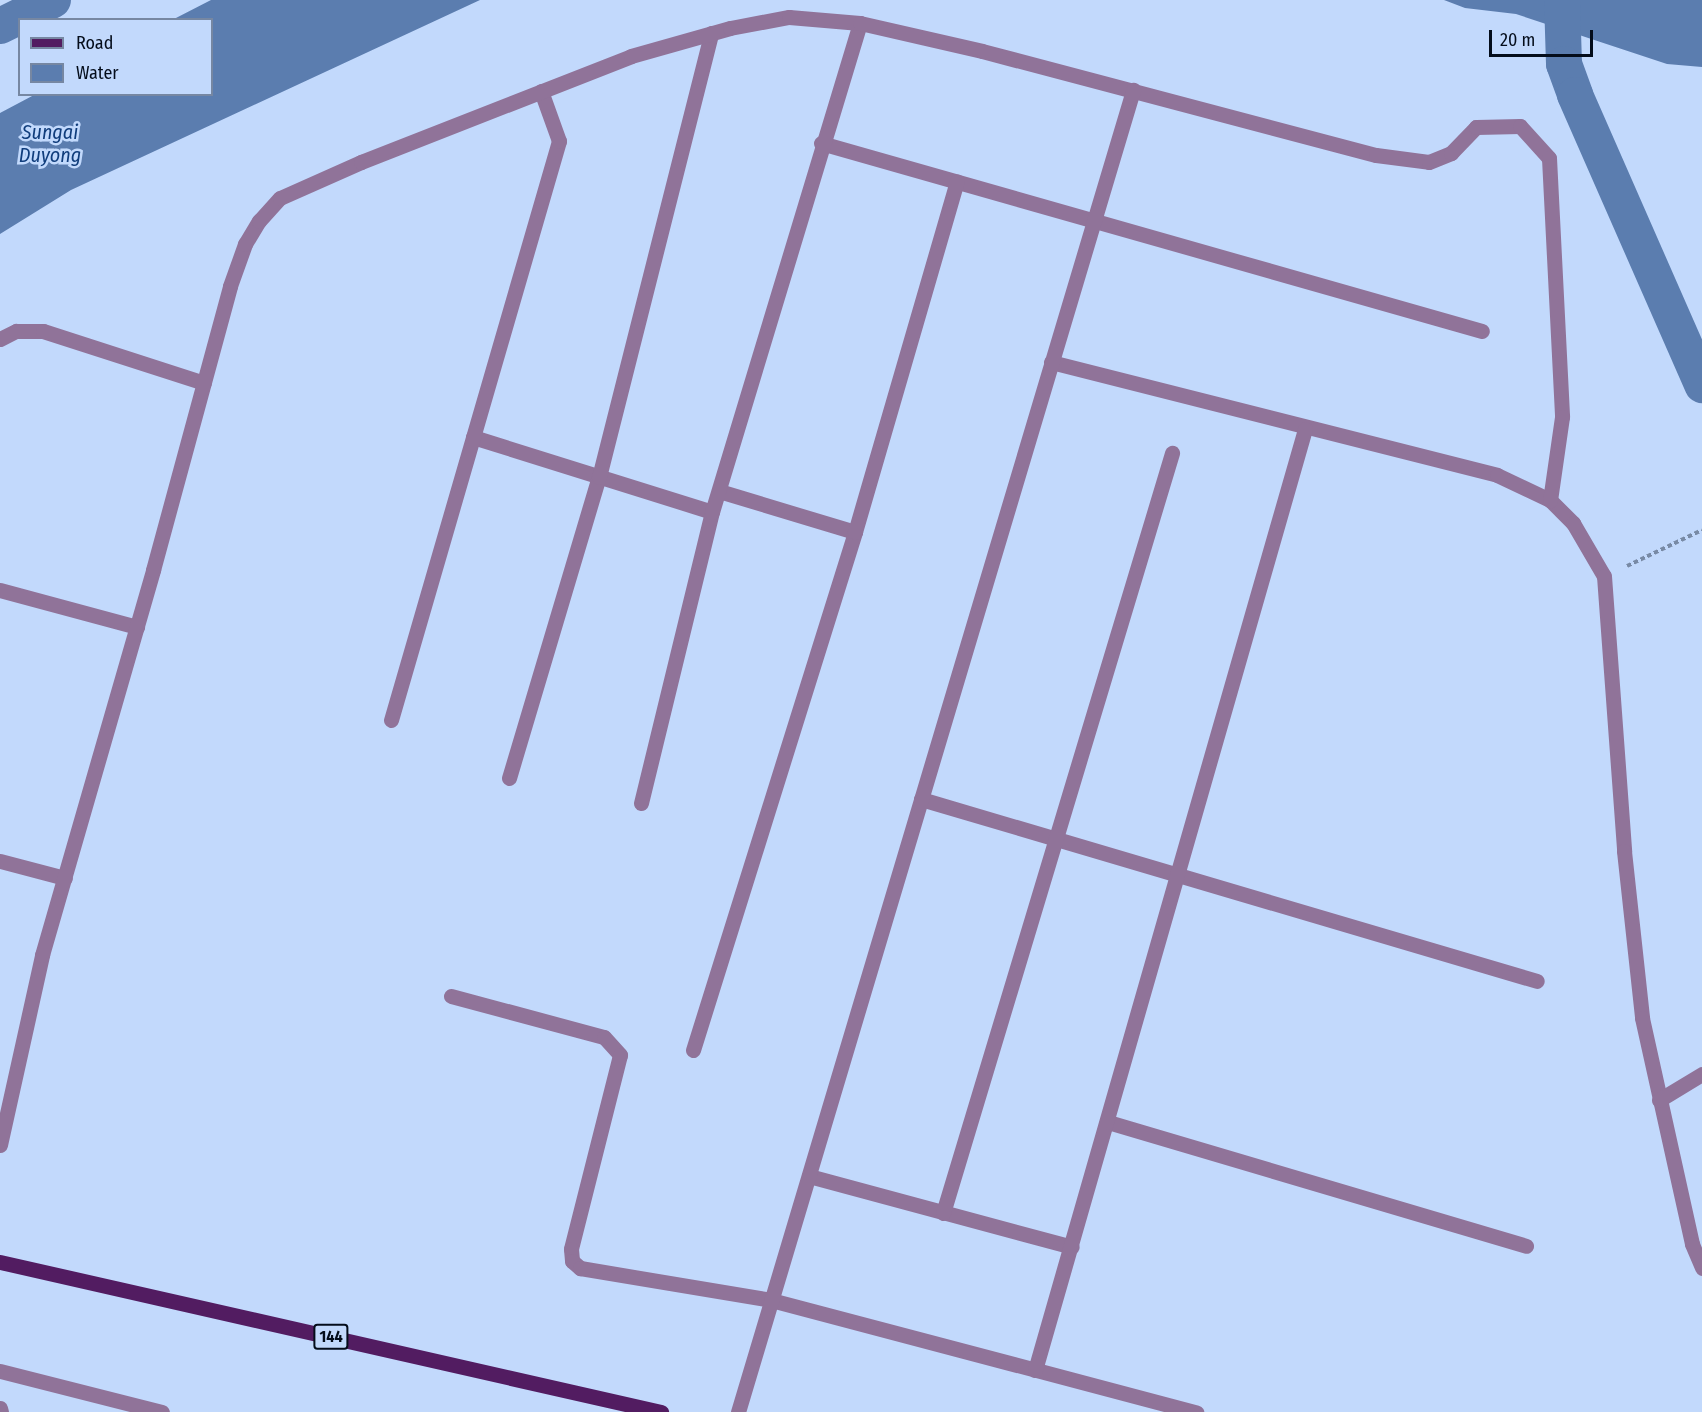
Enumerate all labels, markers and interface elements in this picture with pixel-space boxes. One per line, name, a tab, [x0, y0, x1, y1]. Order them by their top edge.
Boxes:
legend	[18, 18, 213, 96]
scale bar	[1492, 18, 1596, 56]
text: 20 m	[1500, 29, 1535, 51]
text: Road	[76, 32, 113, 54]
text: Water	[76, 62, 119, 84]
water label: Sungai Duyong	[19, 121, 81, 168]
road number: 144	[313, 1324, 349, 1350]

